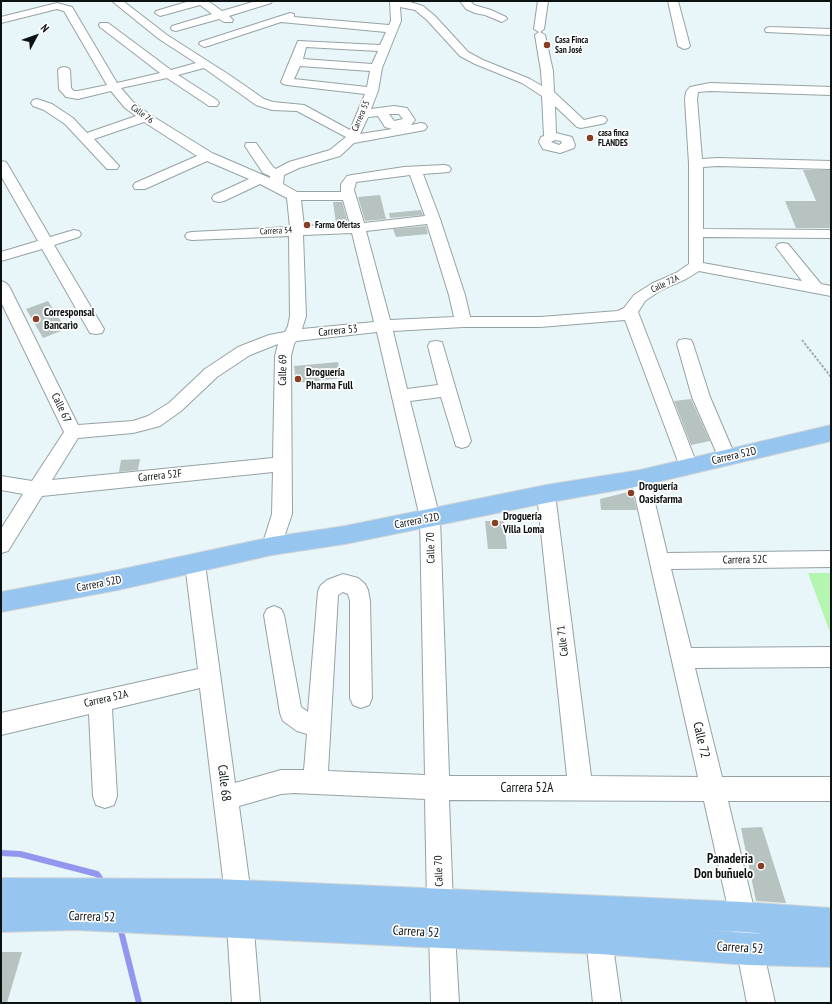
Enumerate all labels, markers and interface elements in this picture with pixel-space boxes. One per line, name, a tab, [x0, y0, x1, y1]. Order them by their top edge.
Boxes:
north arrow	[16, 16, 56, 56]
text: N	[38, 21, 52, 35]
place label: Casa Finca San José	[555, 35, 588, 56]
marker: Casa Finca San José	[542, 40, 552, 50]
street label: Carrera 55	[350, 99, 372, 133]
street label: Calle 76	[129, 102, 155, 126]
place label: casa finca FLANDES	[598, 128, 629, 149]
marker: casa finca FLANDES	[585, 133, 595, 143]
marker: Farma Ofertas	[302, 220, 312, 230]
place label: Farma Ofertas	[315, 220, 360, 230]
street label: Carrera 54	[260, 225, 292, 237]
street label: Calle 72A	[649, 273, 681, 295]
place label: Corresponsal Bancarìo	[44, 306, 94, 332]
marker: Corresponsal Bancarìo	[31, 314, 41, 324]
street label: Carrera 53	[318, 322, 358, 340]
street label: Calle 69	[276, 354, 290, 386]
place label: Droguería Pharma Full	[306, 366, 353, 392]
marker: Droguería Pharma Full	[293, 374, 303, 384]
street label: Calle 67	[48, 391, 74, 425]
street label: Carrera 52D	[710, 444, 758, 468]
street label: Carrera 52F	[137, 467, 183, 485]
place label: Droguería Oasisfarma	[639, 480, 682, 506]
marker: Droguería Oasisfarma	[626, 488, 636, 498]
street label: Carrera 52D	[394, 510, 440, 532]
place label: Droguería Villa Loma	[503, 510, 544, 536]
marker: Droguería Villa Loma	[490, 518, 500, 528]
street label: Calle 70	[424, 532, 438, 564]
street label: Carrera 52C	[723, 553, 767, 567]
street label: Carrera 52D	[76, 573, 122, 595]
street label: Calle 71	[555, 625, 571, 657]
street label: Carrera 52A	[83, 688, 129, 710]
street label: Calle 72	[689, 720, 713, 760]
street label: Calle 68	[214, 764, 234, 802]
street label: Carrera 52A	[501, 780, 553, 796]
place label: Panaderia Don buñuelo	[694, 851, 753, 882]
street label: Calle 70	[432, 855, 446, 887]
marker: Panaderia Don buñuelo	[756, 861, 766, 871]
street label: Carrera 52	[68, 908, 116, 926]
street label: Carrera 52	[392, 923, 440, 941]
street label: Carrera 52	[716, 939, 764, 957]

